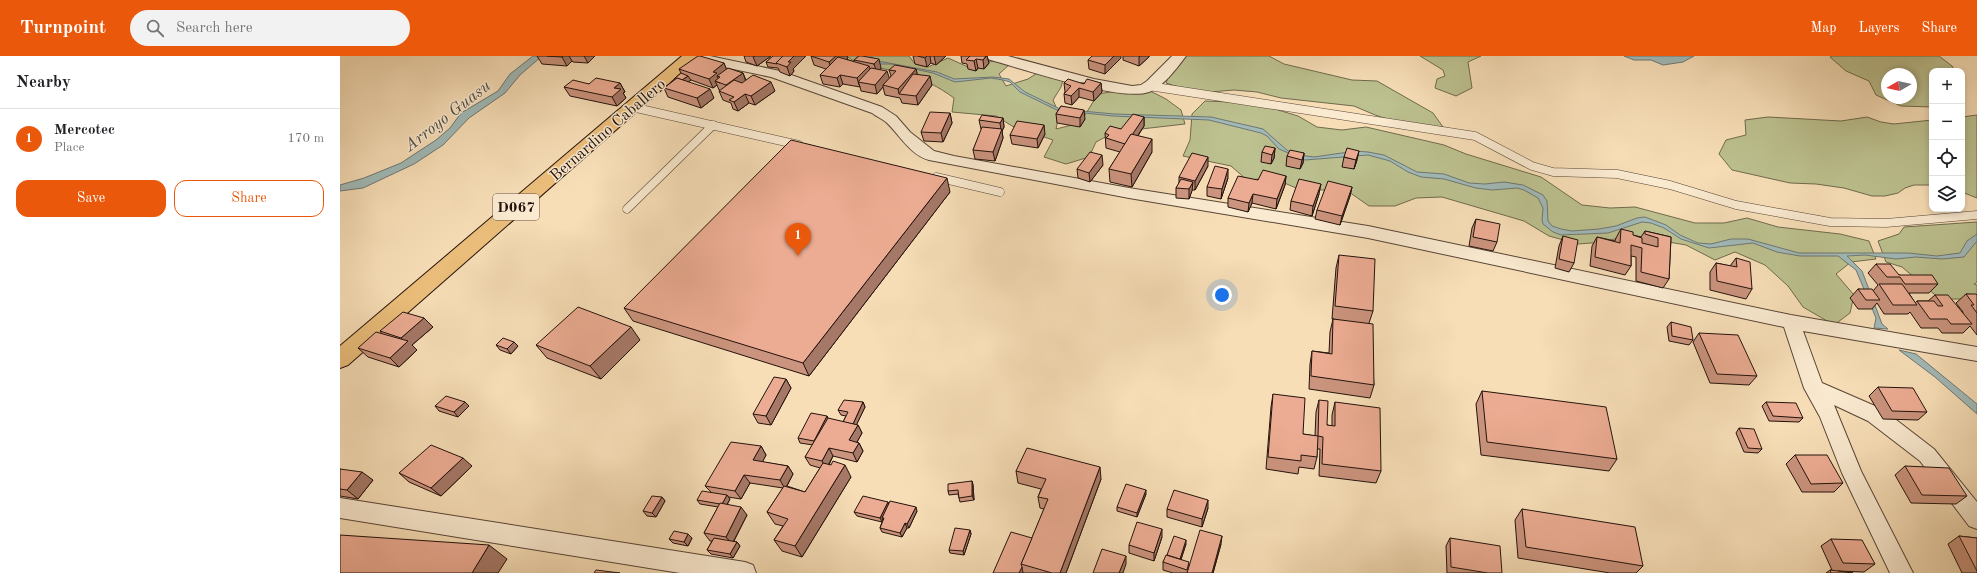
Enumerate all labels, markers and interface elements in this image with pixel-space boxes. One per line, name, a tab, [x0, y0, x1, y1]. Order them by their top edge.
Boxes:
search box	[130, 10, 410, 46]
icon: search	[144, 17, 166, 39]
text: Turnpoint	[20, 19, 106, 38]
text: Search here	[176, 21, 253, 36]
text: Map	[1811, 21, 1837, 35]
text: Layers	[1859, 21, 1900, 35]
text: Share	[1922, 21, 1957, 35]
north arrow	[1881, 68, 1917, 104]
map controls	[1929, 68, 1965, 212]
button: +	[1929, 68, 1965, 104]
text: Nearby	[16, 74, 71, 91]
street label: Bernardino Caballero	[548, 76, 669, 185]
water label: Arroyo Guasu	[401, 77, 495, 156]
button: −	[1929, 104, 1965, 140]
text: Mercotec	[54, 123, 115, 138]
text: 1	[25, 132, 33, 145]
text: 170 m	[287, 132, 324, 145]
button: locate	[1929, 140, 1965, 176]
text: Place	[54, 141, 84, 154]
button: layers	[1929, 176, 1965, 212]
button: Save	[16, 180, 166, 217]
button: Share	[174, 180, 324, 217]
road number: D067	[493, 194, 539, 220]
pin: 1	[785, 223, 811, 256]
your location	[1212, 285, 1232, 305]

